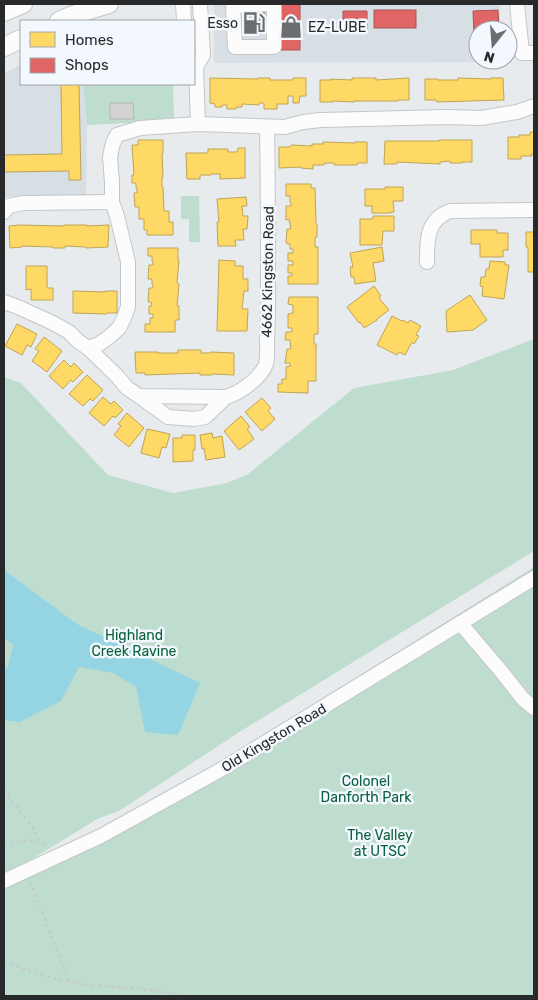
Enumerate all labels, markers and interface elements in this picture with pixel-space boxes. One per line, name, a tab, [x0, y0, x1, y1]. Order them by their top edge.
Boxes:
fuel station icon: Esso	[241, 10, 267, 36]
shop icon: EZ-LUBE	[278, 14, 304, 40]
place label: Esso	[207, 15, 238, 32]
place label: EZ-LUBE	[308, 19, 366, 36]
legend	[20, 20, 195, 85]
north arrow	[468, 20, 518, 70]
text: Homes	[65, 31, 114, 49]
text: N	[482, 47, 497, 67]
text: Shops	[65, 56, 109, 74]
street label: 4662 Kingston Road	[258, 206, 278, 338]
park label: Highland Creek Ravine	[92, 627, 177, 660]
street label: Old Kingston Road	[219, 700, 329, 776]
park label: Colonel Danforth Park	[321, 773, 412, 806]
park label: The Valley at UTSC	[347, 827, 413, 860]

